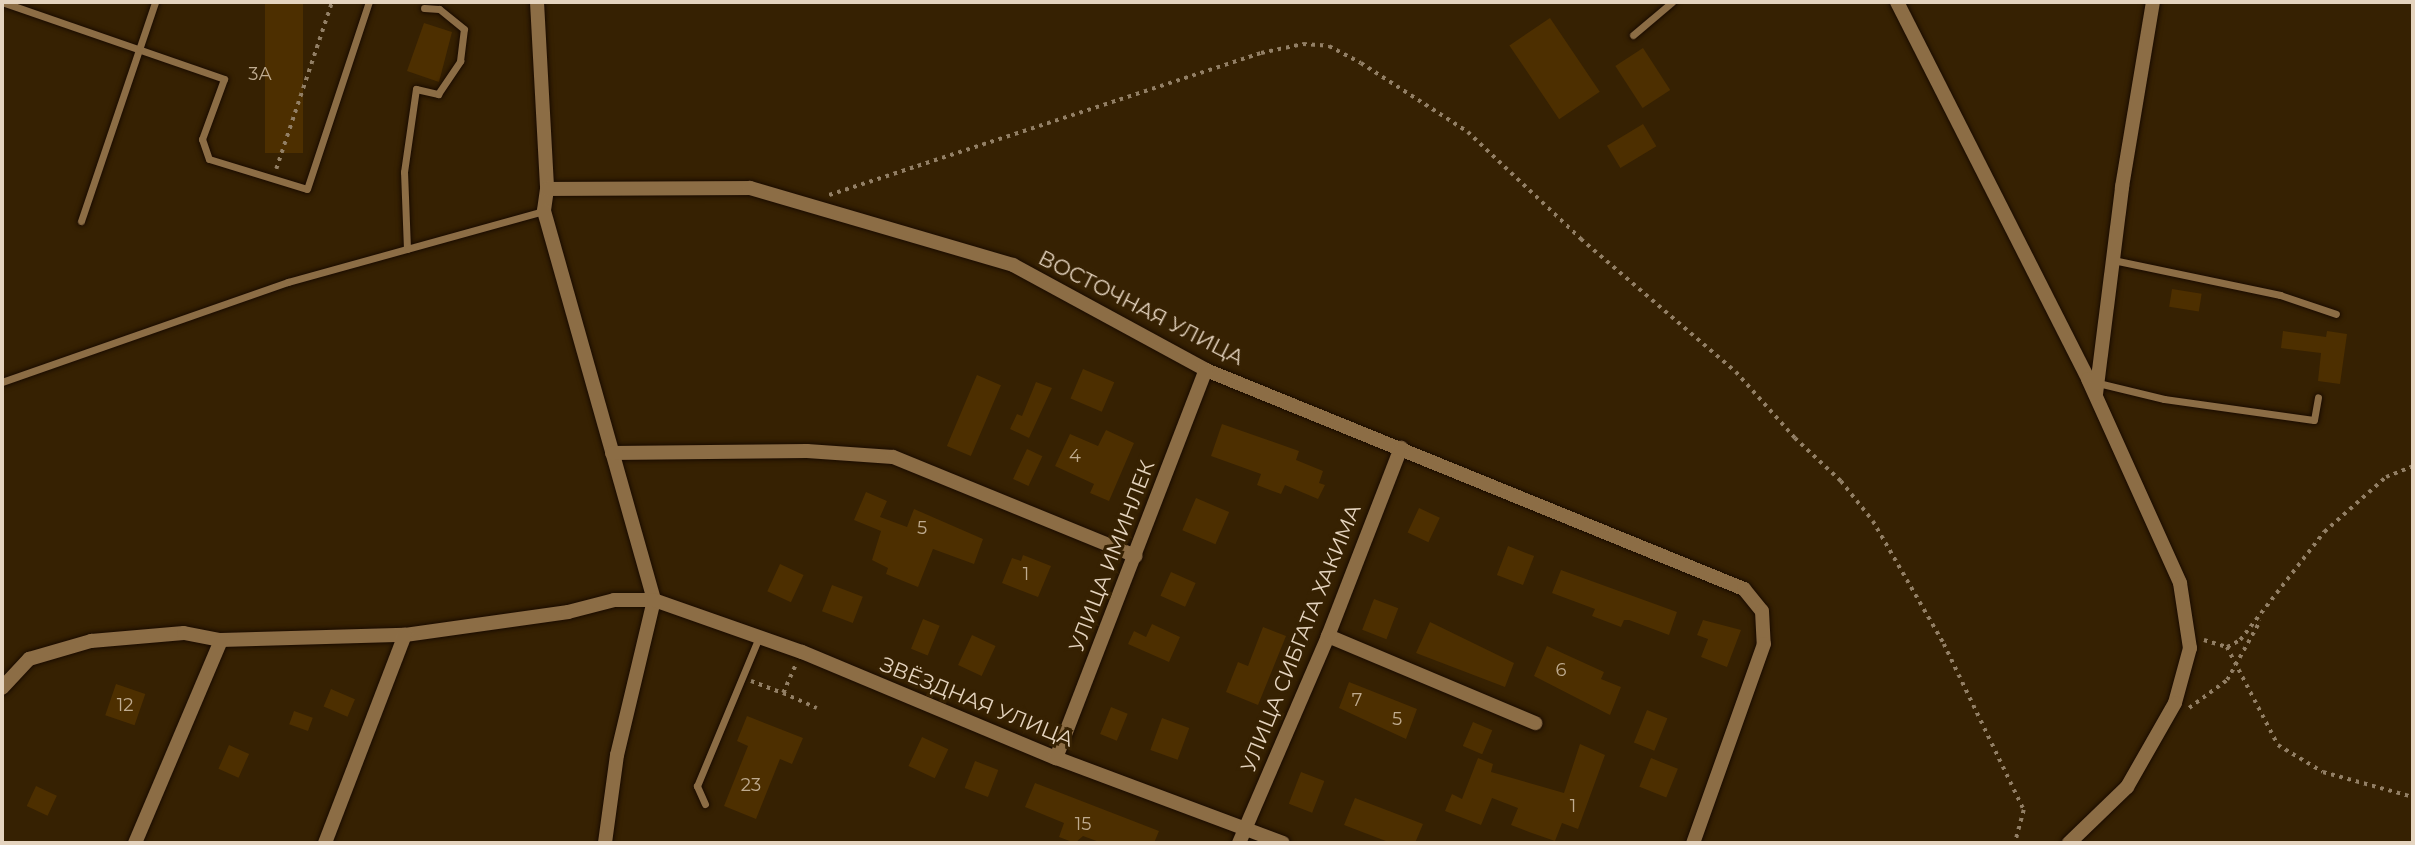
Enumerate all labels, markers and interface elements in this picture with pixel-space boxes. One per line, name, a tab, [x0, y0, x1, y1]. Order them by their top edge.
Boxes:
house number: 3А	[248, 63, 272, 85]
street label: ВОСТОЧНАЯ УЛИЦА	[1034, 245, 1248, 371]
house number: 4	[1069, 445, 1081, 467]
street label: УЛИЦА ИМИНЛЕК	[1064, 457, 1160, 655]
street label: УЛИЦА СИБГАТА ХАКИМА	[1236, 500, 1366, 776]
house number: 5	[917, 517, 927, 539]
house number: 1	[1023, 563, 1029, 585]
street label: ЗВЁЗДНАЯ УЛИЦА	[877, 652, 1077, 752]
house number: 6	[1556, 659, 1566, 681]
house number: 7	[1352, 689, 1362, 711]
house number: 12	[117, 694, 133, 716]
house number: 5	[1392, 708, 1402, 730]
house number: 23	[741, 774, 761, 796]
house number: 1	[1570, 795, 1576, 817]
house number: 15	[1075, 813, 1091, 835]

